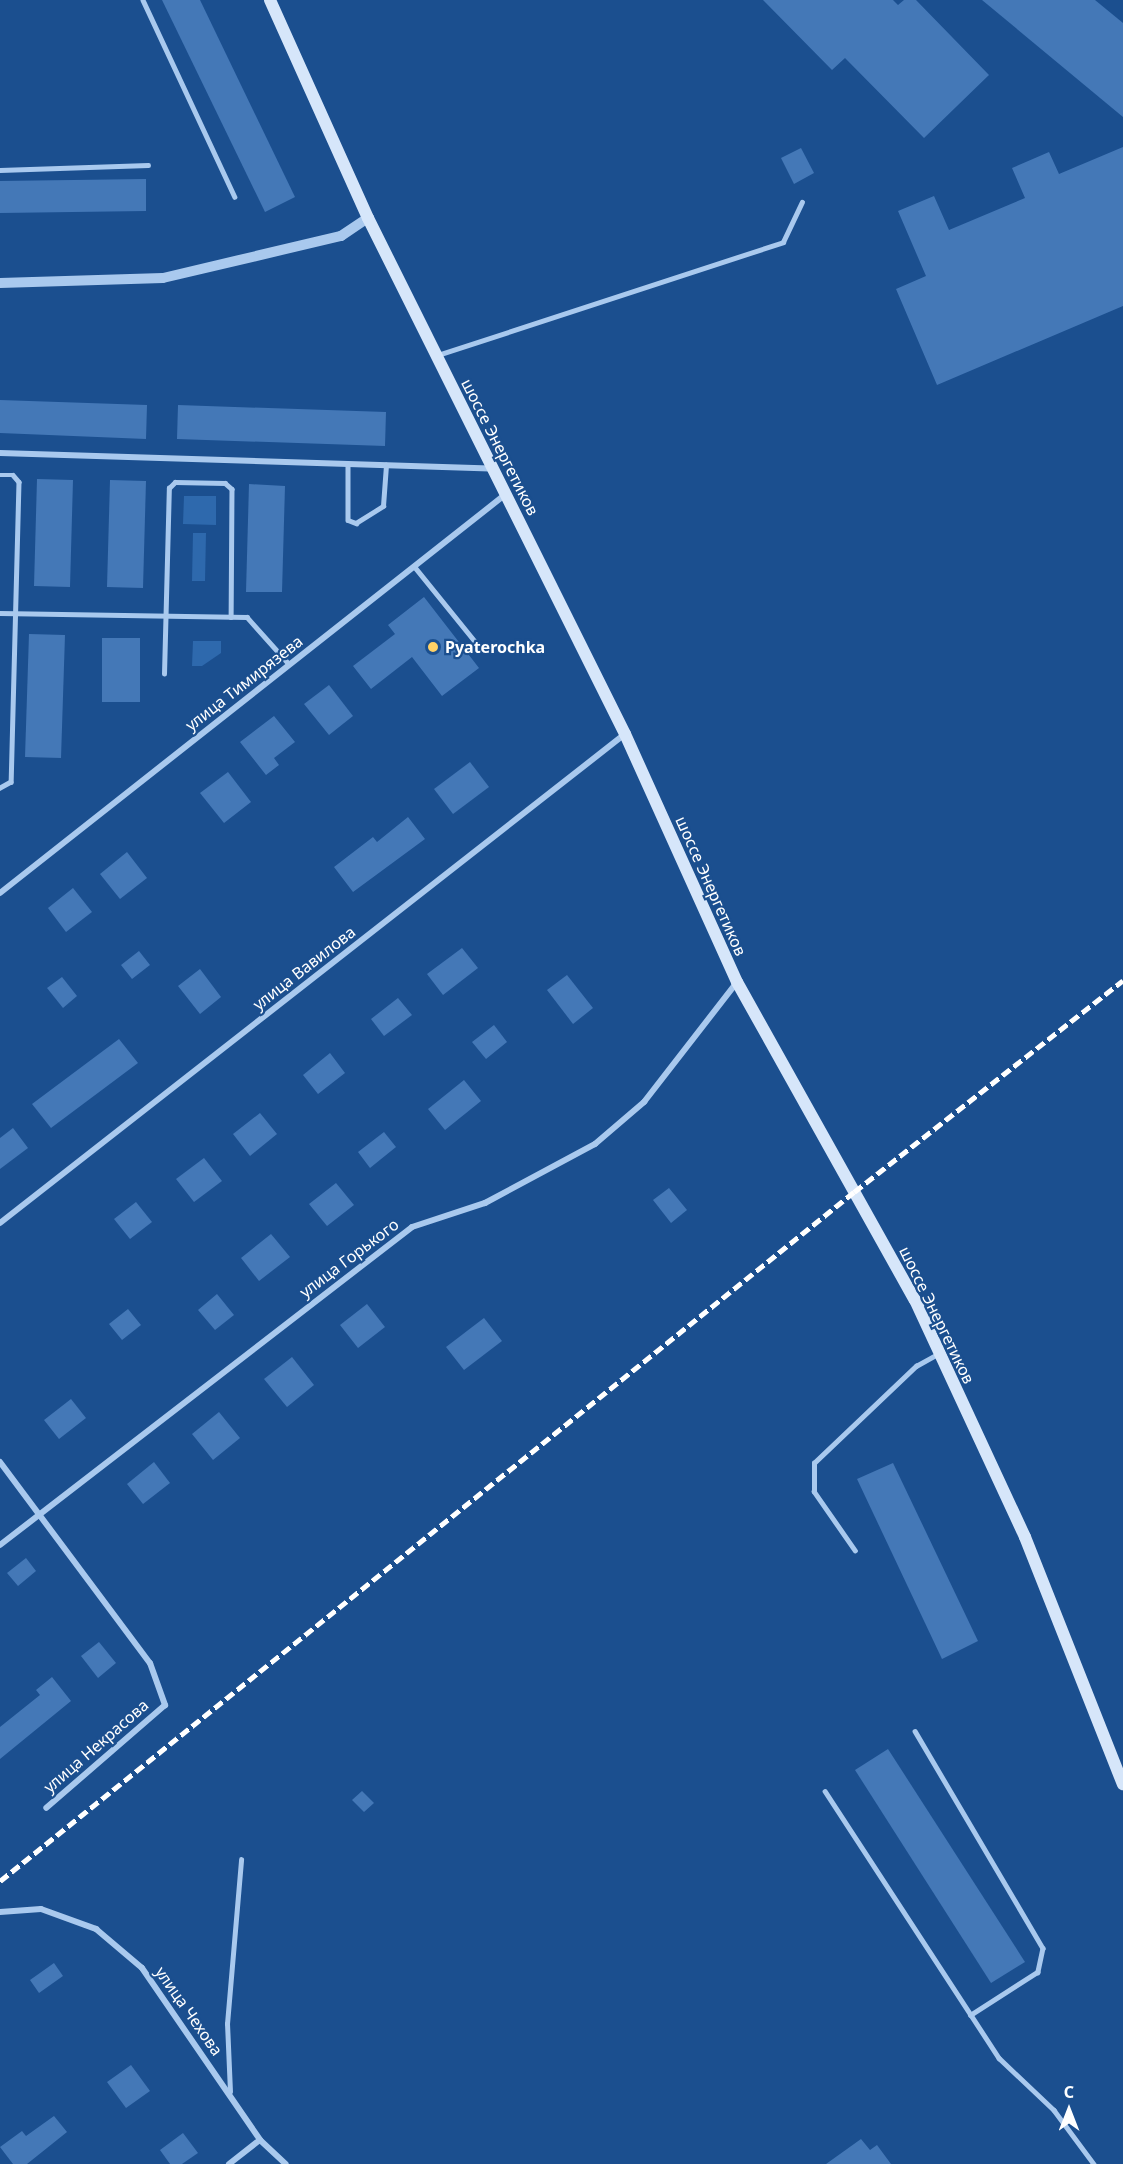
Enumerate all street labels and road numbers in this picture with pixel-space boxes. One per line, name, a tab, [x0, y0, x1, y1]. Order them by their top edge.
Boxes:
street label: шоссе Энергетиков	[457, 376, 543, 518]
street label: улица Тимирязева	[182, 631, 306, 735]
street label: шоссе Энергетиков	[672, 813, 750, 959]
street label: улица Вавилова	[249, 922, 359, 1014]
street label: улица Горького	[296, 1215, 402, 1301]
street label: шоссе Энергетиков	[895, 1243, 979, 1387]
street label: улица Некрасова	[40, 1695, 152, 1797]
street label: улица Чехова	[151, 1963, 227, 2059]

